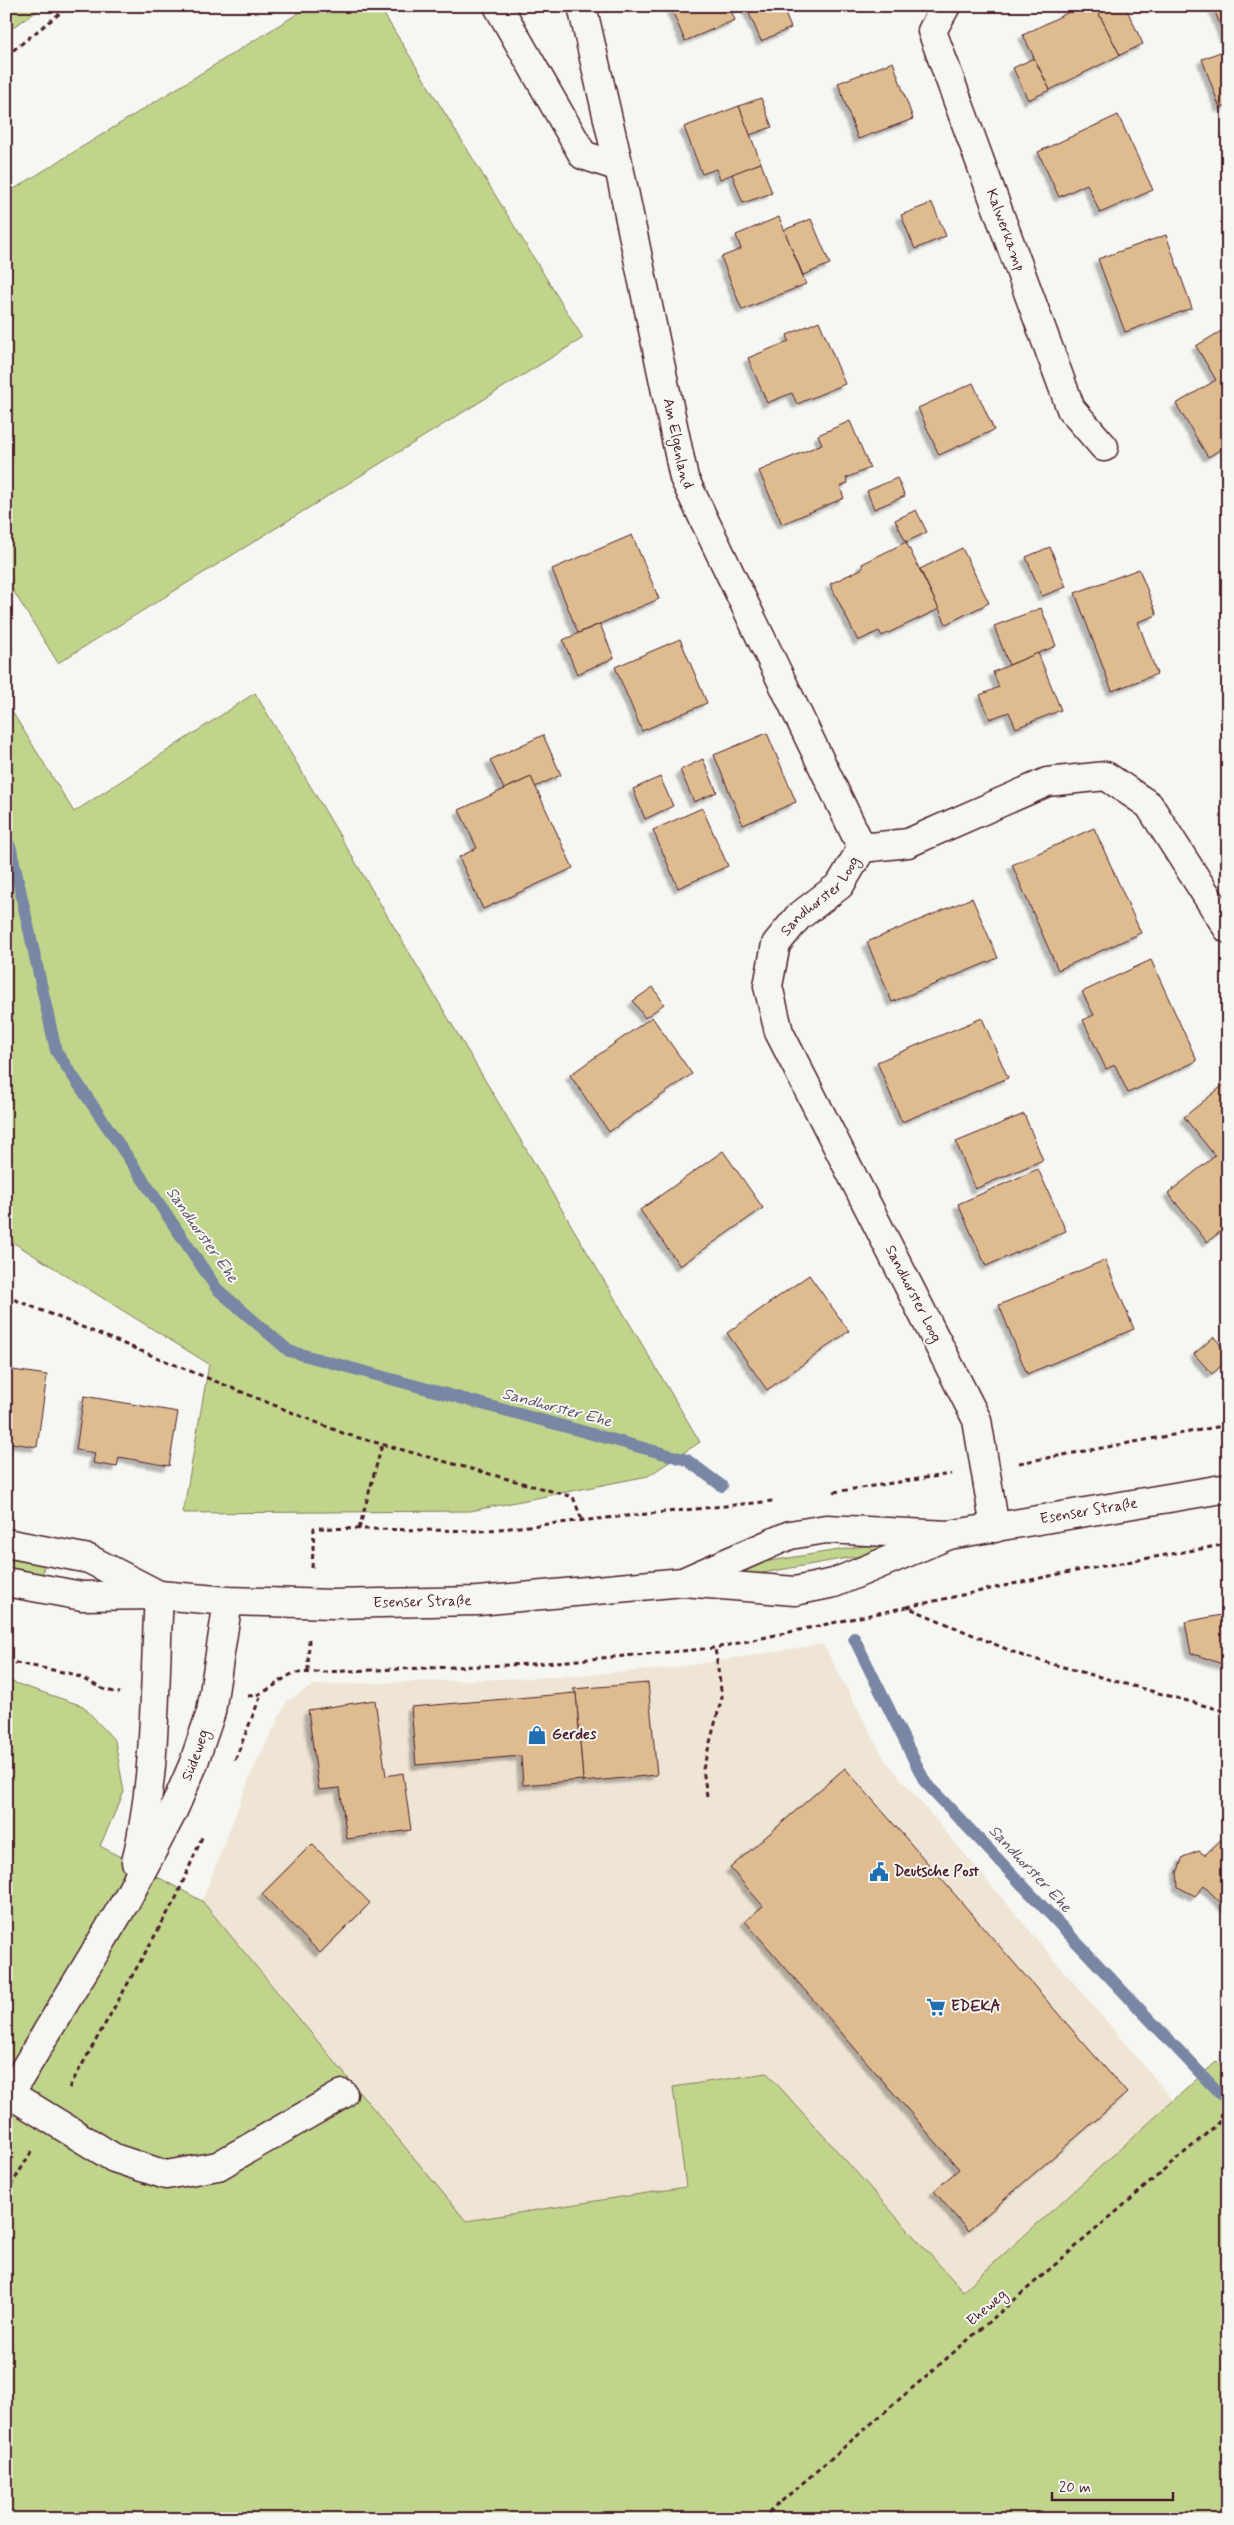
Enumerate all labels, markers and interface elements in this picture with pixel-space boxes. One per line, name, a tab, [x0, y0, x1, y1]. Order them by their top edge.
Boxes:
street label: Kalwerkamp	[981, 186, 1030, 274]
street label: Am Elgenland	[658, 396, 698, 493]
street label: Sandhorster Loog	[776, 853, 866, 941]
water label: Sandhorster Ehe	[161, 1183, 243, 1287]
street label: Sandhorster Loog	[879, 1242, 946, 1346]
water label: Sandhorster Ehe	[500, 1383, 614, 1433]
street label: Esenser Straße	[1039, 1493, 1139, 1529]
street label: Esenser Straße	[373, 1591, 472, 1613]
shop icon: Gerdes	[526, 1724, 548, 1746]
place label: Gerdes	[552, 1725, 597, 1745]
street label: Südeweg	[177, 1727, 215, 1784]
water label: Sandhorster Ehe	[984, 1821, 1076, 1918]
public building icon: Deutsche Post	[868, 1861, 890, 1883]
place label: Deutsche Post	[894, 1862, 980, 1882]
supermarket icon: EDEKA	[925, 1996, 947, 2018]
place label: EDEKA	[951, 1997, 1001, 2017]
street label: Eheweg	[962, 2285, 1012, 2332]
scale bar	[1052, 2470, 1173, 2502]
text: 20 m	[1059, 2478, 1091, 2498]

